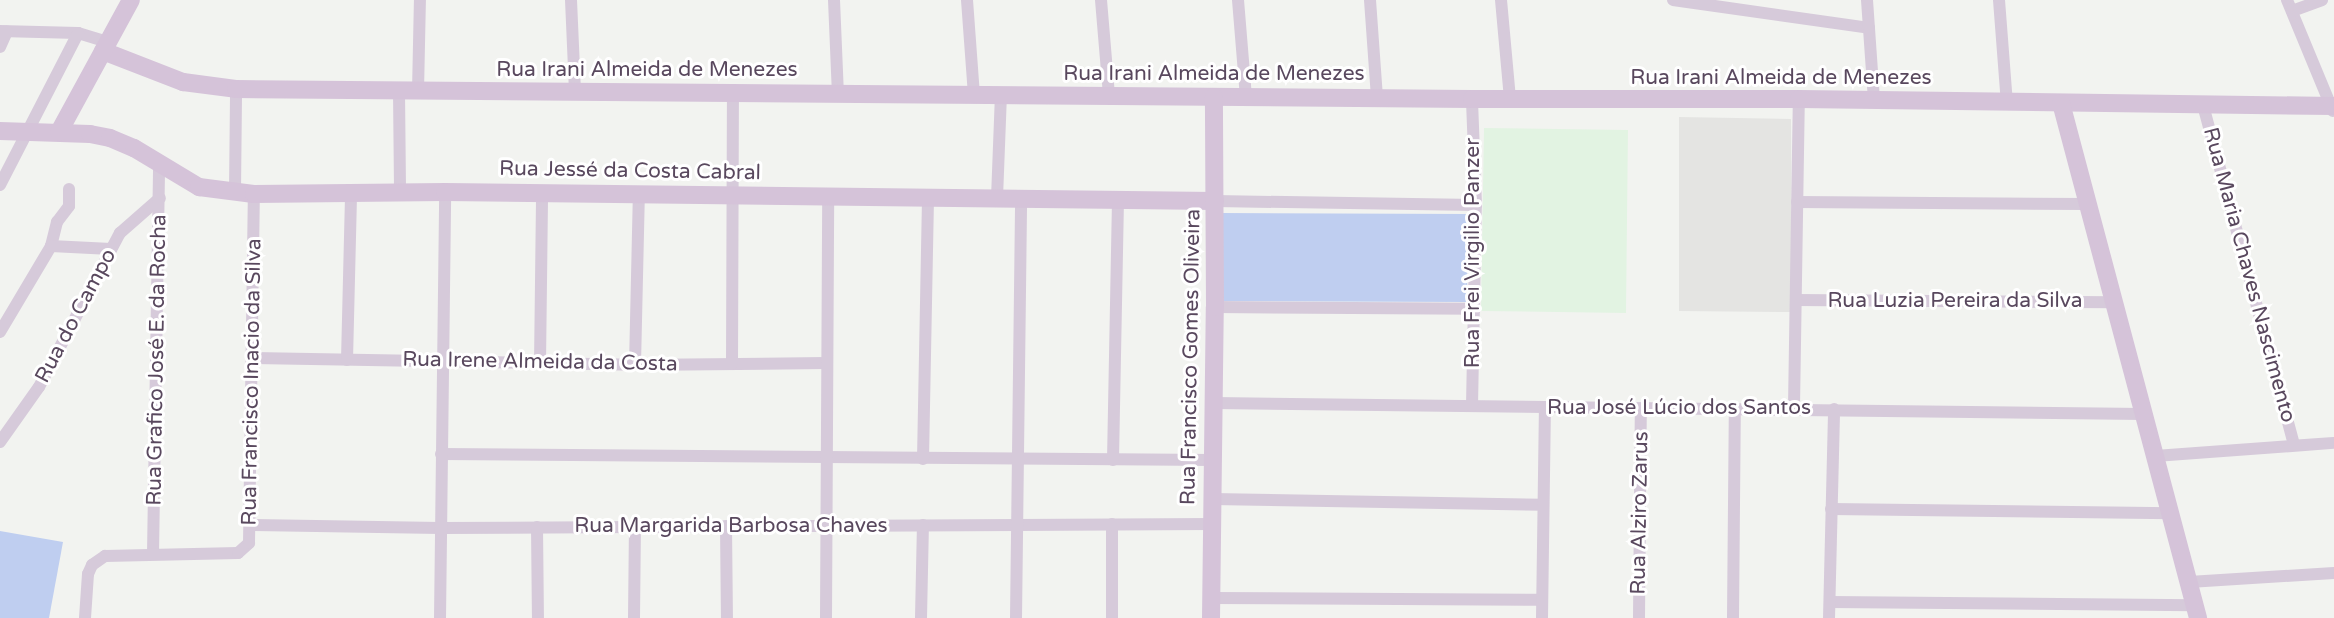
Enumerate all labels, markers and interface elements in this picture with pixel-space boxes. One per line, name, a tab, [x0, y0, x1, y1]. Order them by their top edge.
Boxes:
street label: Rua Irani Almeida de Menezes	[496, 57, 798, 83]
street label: Rua Irani Almeida de Menezes	[1063, 61, 1365, 87]
street label: Rua Irani Almeida de Menezes	[1630, 65, 1932, 91]
street label: Rua Maria Chaves Nascimento	[2197, 125, 2301, 425]
street label: Rua Frei Virgilio Panzer	[1460, 138, 1486, 368]
street label: Rua Jessé da Costa Cabral	[499, 156, 761, 186]
street label: Rua Francisco Gomes Oliveira	[1176, 209, 1206, 505]
street label: Rua Grafico José E. da Rocha	[142, 214, 172, 506]
street label: Rua Francisco Inacio da Silva	[237, 238, 267, 526]
street label: Rua do Campo	[30, 245, 122, 387]
street label: Rua Luzia Pereira da Silva	[1827, 288, 2083, 314]
street label: Rua Irene Almeida da Costa	[402, 347, 678, 377]
street label: Rua José Lúcio dos Santos	[1547, 395, 1811, 421]
street label: Rua Alziro Zarus	[1626, 431, 1654, 595]
street label: Rua Margarida Barbosa Chaves	[574, 513, 888, 539]

